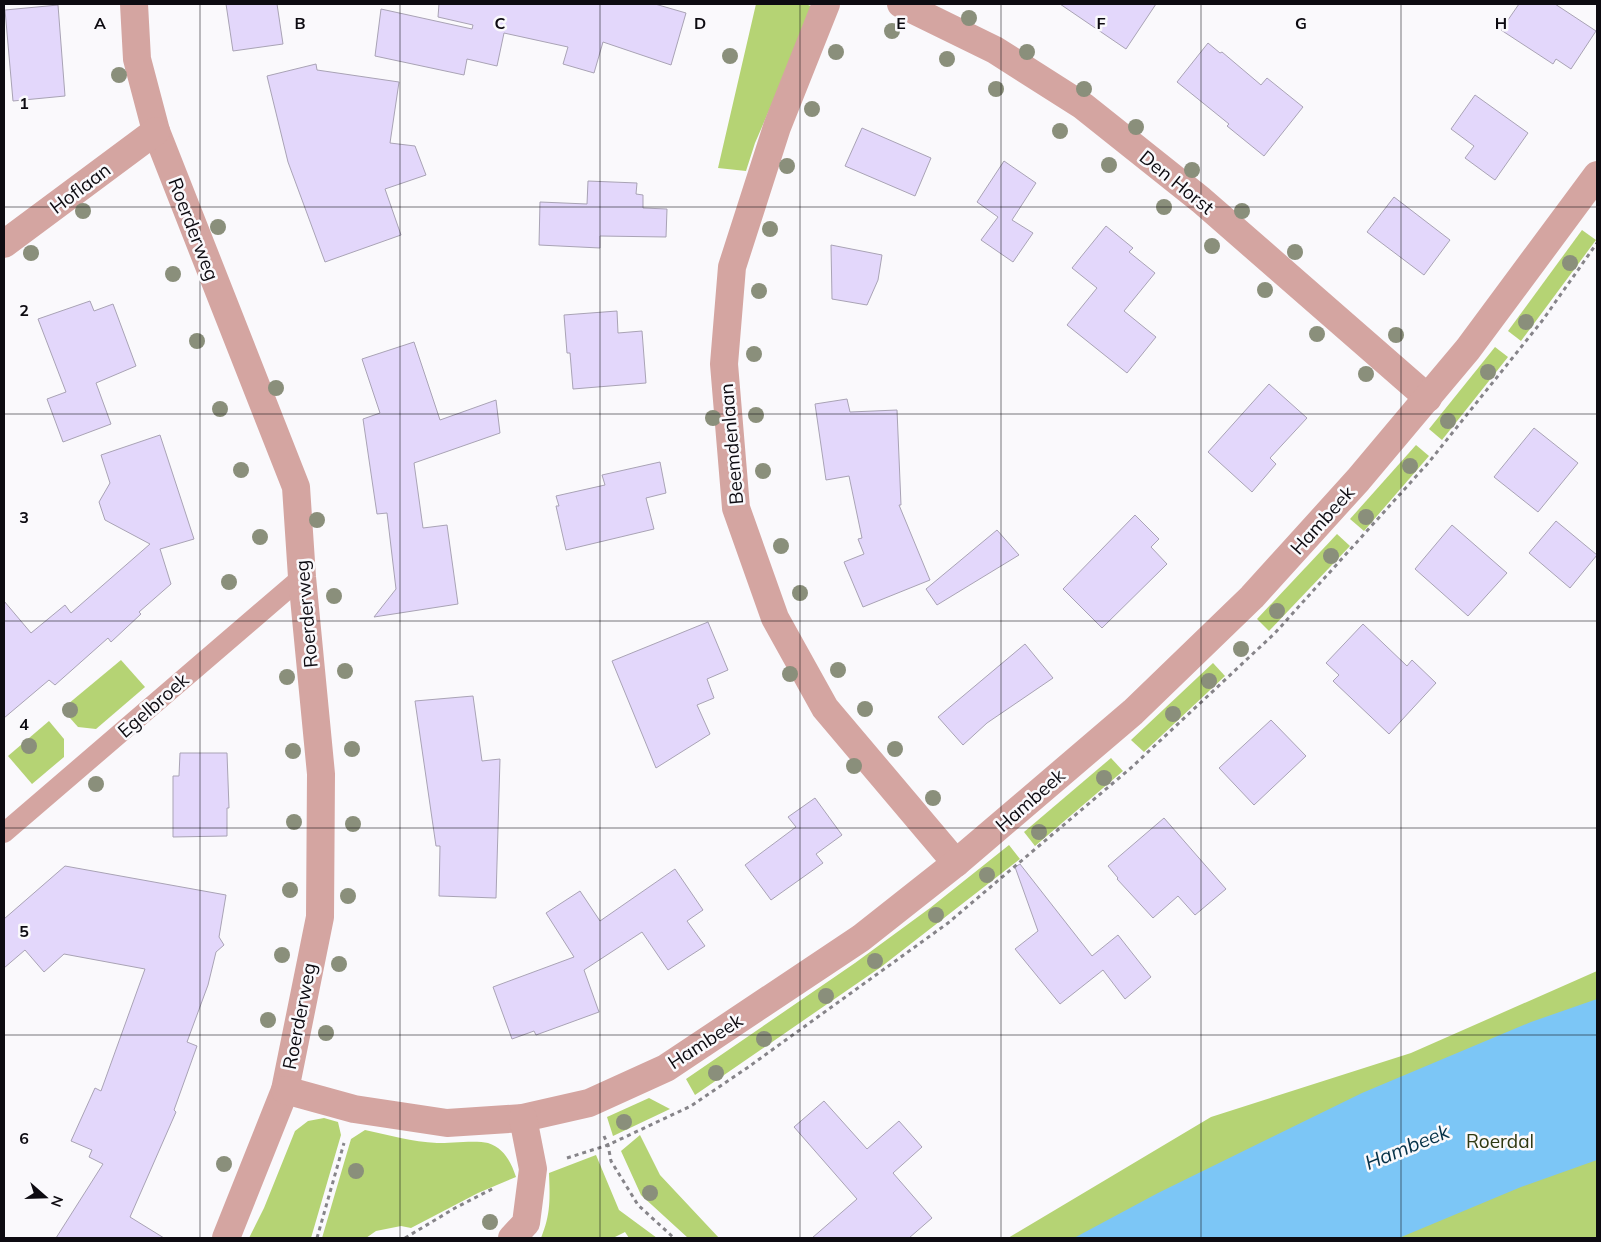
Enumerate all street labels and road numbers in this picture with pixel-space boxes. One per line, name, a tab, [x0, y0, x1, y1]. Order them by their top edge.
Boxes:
street label: Den Horst	[1135, 145, 1219, 219]
street label: Hoflaan	[45, 157, 115, 219]
street label: Roerderweg	[163, 174, 225, 284]
street label: Beemdenlaan	[714, 382, 748, 506]
street label: Hambeek	[1285, 480, 1359, 559]
street label: Roerderweg	[289, 559, 323, 669]
street label: Egelbroek	[112, 667, 194, 742]
street label: Hambeek	[990, 763, 1070, 837]
street label: Roerderweg	[277, 961, 321, 1071]
street label: Hambeek	[663, 1008, 747, 1074]

